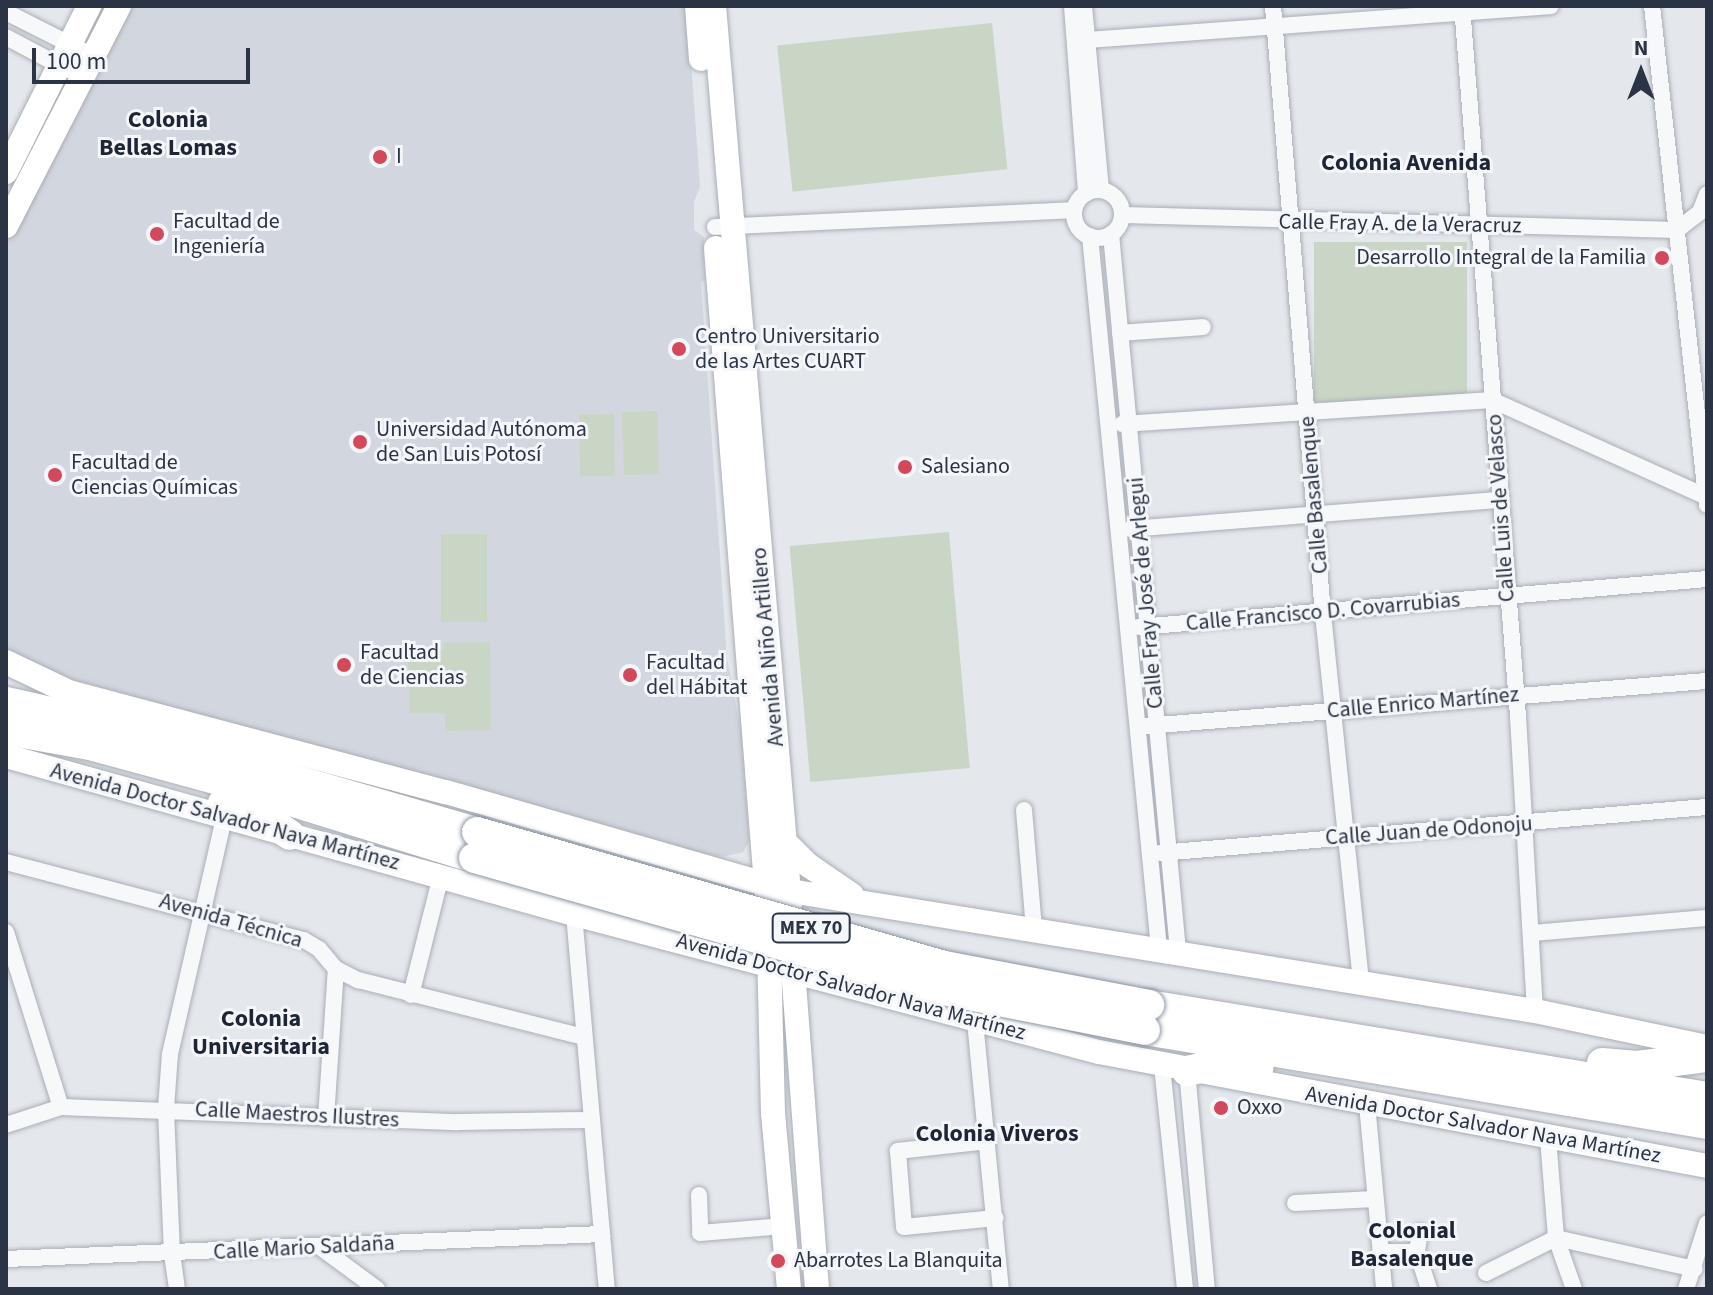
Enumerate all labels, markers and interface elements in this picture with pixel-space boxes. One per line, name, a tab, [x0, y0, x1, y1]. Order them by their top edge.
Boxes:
scale bar	[36, 32, 254, 82]
north arrow	[1601, 32, 1681, 112]
text: N	[1634, 32, 1648, 64]
text: 100 m	[46, 44, 106, 79]
district label: Colonia Bellas Lomas	[99, 106, 237, 162]
place label: I	[396, 144, 402, 170]
marker: I	[371, 148, 389, 166]
district label: Colonia Avenida	[1321, 149, 1491, 177]
place label: Facultad de Ingeniería	[173, 208, 280, 260]
street label: Calle Fray A. de la Veracruz	[1278, 209, 1522, 239]
marker: Facultad de Ingeniería	[148, 225, 166, 243]
place label: Desarrollo Integral de la Familia	[1356, 245, 1646, 271]
marker: Desarrollo Integral de la Familia	[1653, 249, 1671, 267]
place label: Centro Universitario de las Artes CUART	[695, 323, 880, 374]
marker: Centro Universitario de las Artes CUART	[670, 340, 688, 358]
street label: Calle Luis de Velasco	[1481, 413, 1521, 603]
street label: Calle Basalenque	[1294, 415, 1334, 575]
place label: Universidad Autónoma de San Luis Potosí	[376, 416, 587, 468]
marker: Universidad Autónoma de San Luis Potosí	[351, 433, 369, 451]
place label: Facultad de Ciencias Químicas	[71, 449, 238, 500]
place label: Salesiano	[921, 454, 1010, 480]
marker: Salesiano	[896, 458, 914, 476]
marker: Facultad de Ciencias Químicas	[46, 466, 64, 484]
street label: Calle Fray José de Arlegui	[1123, 476, 1169, 710]
street label: Avenida Niño Artillero	[746, 546, 790, 748]
street label: Calle Francisco D. Covarrubias	[1185, 587, 1461, 637]
place label: Facultad de Ciencias	[360, 639, 464, 690]
place label: Facultad del Hábitat	[646, 649, 747, 700]
marker: Facultad de Ciencias	[335, 656, 353, 674]
marker: Facultad del Hábitat	[621, 666, 639, 684]
street label: Calle Enrico Martínez	[1326, 681, 1520, 725]
street label: Avenida Doctor Salvador Nava Martínez	[48, 758, 402, 876]
street label: Calle Juan de Odonoju	[1324, 811, 1534, 851]
street label: Avenida Técnica	[156, 888, 306, 954]
road number: MEX 70	[771, 912, 851, 944]
street label: Avenida Doctor Salvador Nava Martínez	[674, 928, 1028, 1046]
district label: Colonia Universitaria	[192, 1005, 330, 1061]
street label: Avenida Doctor Salvador Nava Martínez	[1303, 1081, 1663, 1169]
place label: Oxxo	[1237, 1095, 1282, 1121]
street label: Calle Maestros Ilustres	[194, 1096, 400, 1134]
marker: Oxxo	[1212, 1099, 1230, 1117]
district label: Colonia Viveros	[915, 1120, 1079, 1148]
district label: Colonial Basalenque	[1350, 1217, 1474, 1273]
street label: Calle Mario Saldaña	[213, 1230, 395, 1266]
place label: Abarrotes La Blanquita	[794, 1248, 1003, 1274]
marker: Abarrotes La Blanquita	[769, 1252, 787, 1270]

